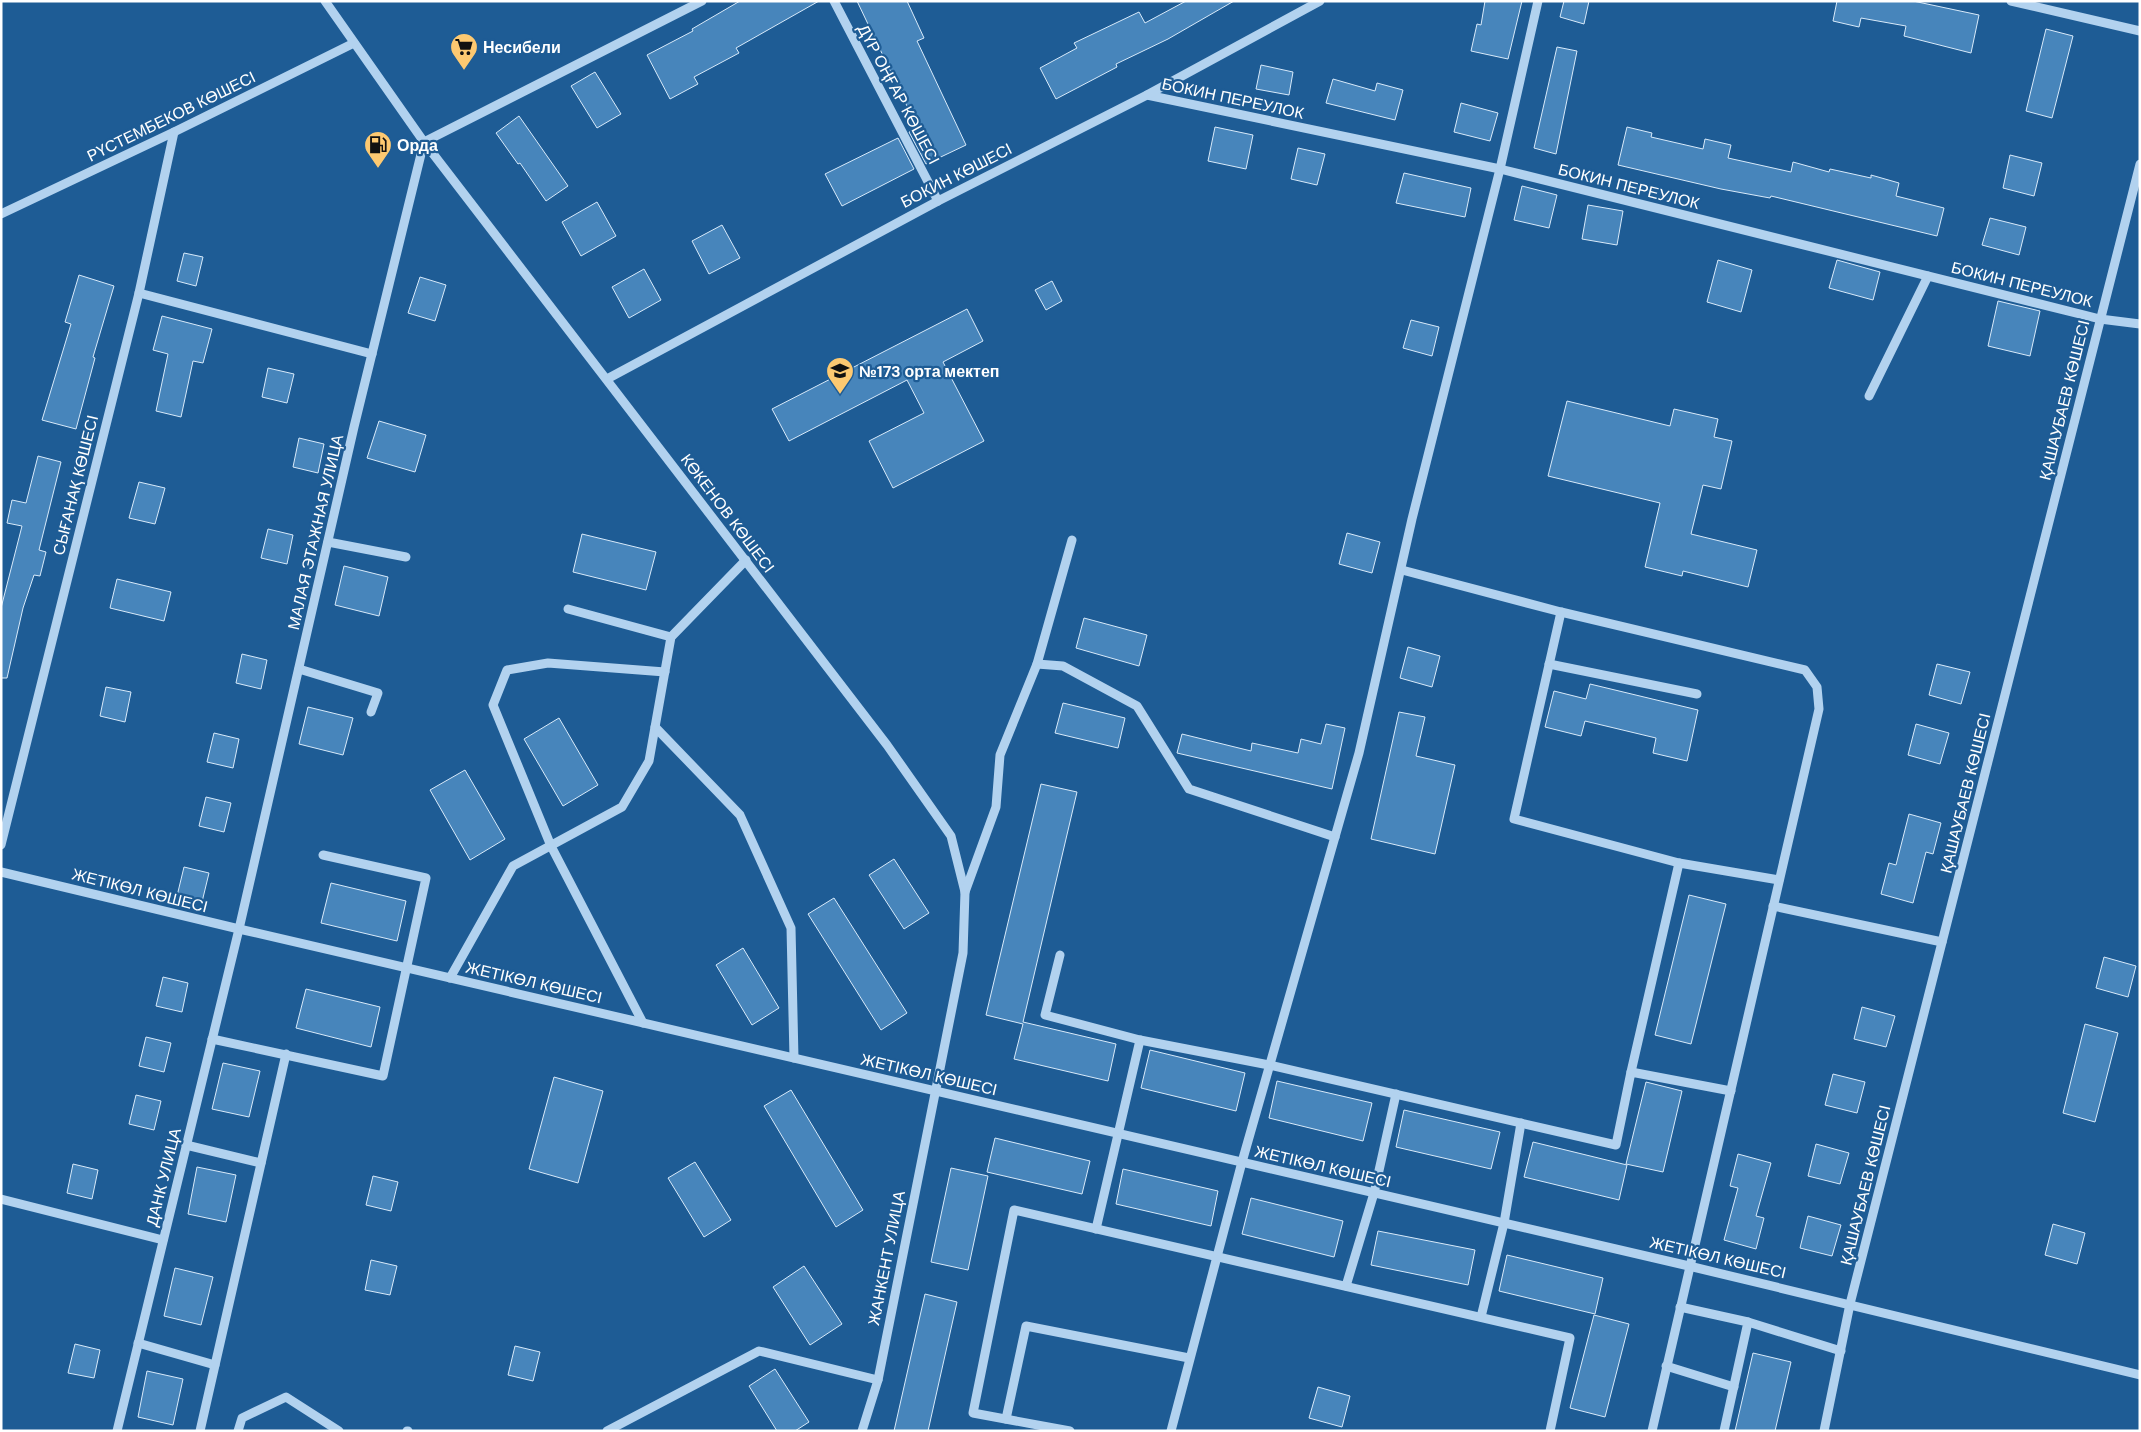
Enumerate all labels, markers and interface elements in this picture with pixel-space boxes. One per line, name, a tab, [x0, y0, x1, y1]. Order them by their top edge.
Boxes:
street label: ДҮР ОҢҒАР КӨШЕСІ	[853, 20, 944, 168]
supermarket icon: Несибели	[449, 32, 479, 71]
place label: Несибели	[483, 37, 561, 58]
street label: РҮСТЕМБЕКОВ КӨШЕСІ	[83, 66, 259, 166]
street label: БОКИН ПЕРЕУЛОК	[1160, 73, 1307, 124]
fuel station icon: Орда	[363, 130, 393, 169]
place label: Орда	[397, 135, 438, 156]
street label: БОКИН КӨШЕСІ	[897, 138, 1016, 213]
street label: БОКИН ПЕРЕУЛОК	[1556, 159, 1702, 214]
street label: БОКИН ПЕРЕУЛОК	[1949, 257, 2095, 312]
street label: ҚАШАУБАЕВ КӨШЕСІ	[2034, 318, 2095, 482]
school or university icon: №173 орта мектеп	[825, 356, 855, 395]
place label: №173 орта мектеп	[859, 361, 999, 382]
street label: СЫҒАНАҚ КӨШЕСІ	[48, 413, 103, 558]
street label: МАЛАЯ ЭТАЖНАЯ УЛИЦА	[283, 432, 348, 632]
street label: КӨКЕНОВ КӨШЕСІ	[676, 450, 779, 577]
street label: ҚАШАУБАЕВ КӨШЕСІ	[1935, 711, 1996, 875]
street label: ЖЕТІКӨЛ КӨШЕСІ	[70, 863, 210, 918]
street label: ЖЕТІКӨЛ КӨШЕСІ	[464, 957, 604, 1008]
street label: ЖЕТІКӨЛ КӨШЕСІ	[859, 1049, 999, 1100]
street label: ҚАШАУБАЕВ КӨШЕСІ	[1835, 1103, 1896, 1267]
street label: ДАНК УЛИЦА	[141, 1125, 186, 1229]
street label: ЖЕТІКӨЛ КӨШЕСІ	[1253, 1141, 1393, 1192]
street label: ЖАНКЕНТ УЛИЦА	[863, 1189, 910, 1327]
street label: ЖЕТІКӨЛ КӨШЕСІ	[1648, 1232, 1788, 1283]

